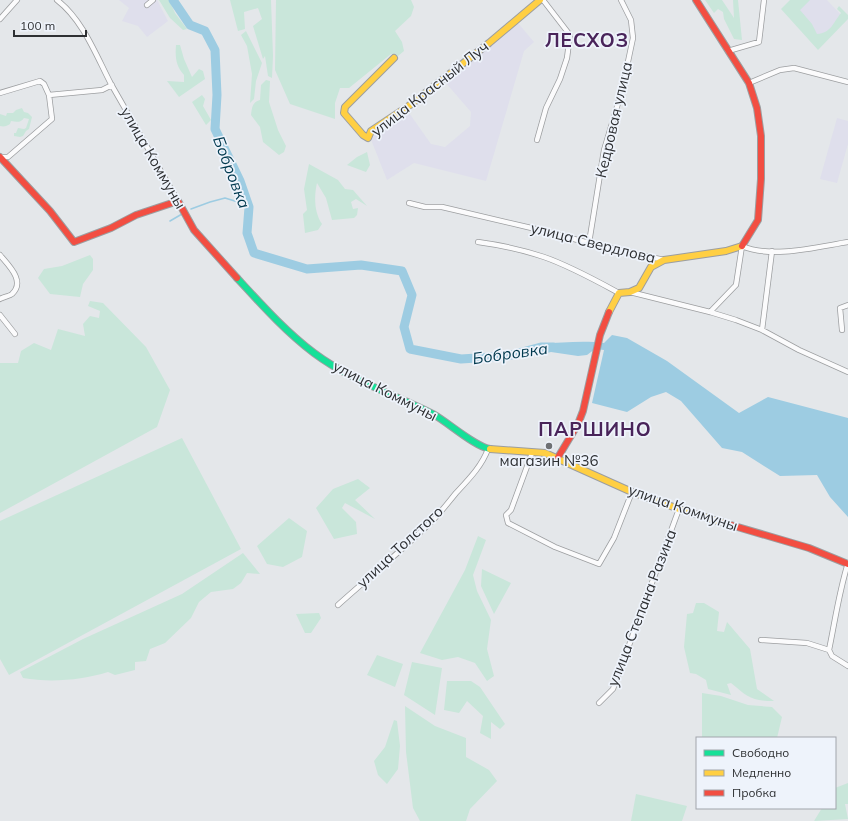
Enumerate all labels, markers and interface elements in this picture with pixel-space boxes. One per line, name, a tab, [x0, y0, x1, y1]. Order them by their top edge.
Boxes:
scale bar	[14, 12, 86, 38]
text: 100 m	[20, 18, 55, 33]
district label: ЛЕСХОЗ	[545, 28, 629, 52]
street label: улица Красный Луч	[367, 37, 492, 141]
street label: Кедровая улица	[591, 60, 636, 180]
street label: улица Коммуны	[117, 103, 190, 212]
water label: Бобровка	[209, 133, 255, 211]
street label: улица Свердлова	[529, 218, 657, 267]
water label: Бобровка	[471, 338, 549, 368]
street label: улица Коммуны	[330, 356, 441, 425]
district label: ПАРШИНО	[538, 417, 652, 441]
marker: магазин №36	[544, 441, 554, 451]
place label: магазин №36	[500, 451, 598, 470]
street label: улица Коммуны	[626, 480, 740, 535]
street label: улица Толстого	[352, 502, 447, 592]
street label: улица Степана Разина	[603, 527, 680, 689]
legend	[696, 737, 836, 809]
text: Свободно	[732, 745, 789, 760]
text: Медленно	[732, 765, 791, 780]
text: Пробка	[732, 785, 776, 800]

